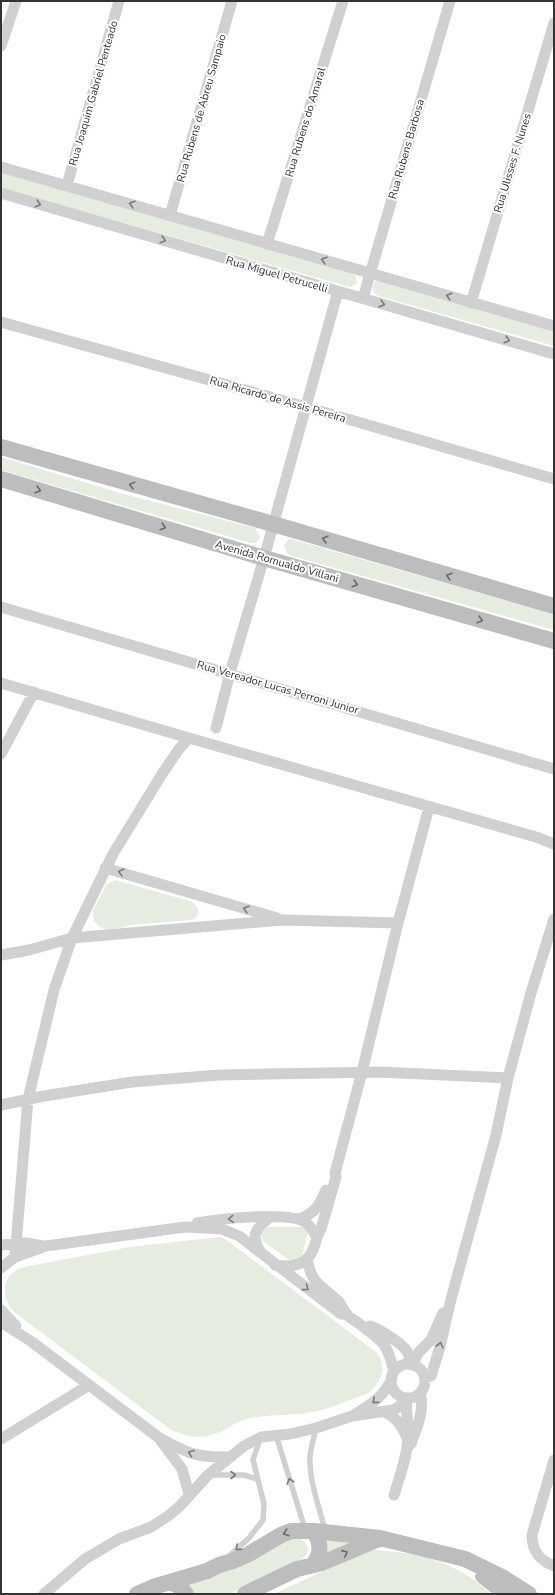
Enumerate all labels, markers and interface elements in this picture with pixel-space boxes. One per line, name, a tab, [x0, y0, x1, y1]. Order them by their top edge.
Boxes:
street label: Rua Joaquim Gabriel Penteado	[66, 19, 121, 168]
street label: Rua Rubens de Abreu Sampaio	[173, 32, 230, 184]
street label: Rua Rubens do Amaral	[282, 65, 330, 179]
street label: Rua Rubens Barbosa	[385, 97, 428, 201]
street label: Rua Ulisses F. Nunes	[490, 112, 535, 215]
one-way arrow	[35, 199, 42, 208]
one-way arrow	[129, 200, 136, 209]
one-way arrow	[160, 235, 167, 244]
street label: Rua Miguel Petrucelli	[224, 253, 329, 296]
one-way arrow	[321, 256, 328, 265]
one-way arrow	[446, 292, 453, 301]
one-way arrow	[379, 299, 386, 308]
one-way arrow	[503, 335, 510, 344]
street label: Rua Ricardo de Assis Pereira	[208, 373, 348, 426]
one-way arrow	[129, 481, 136, 490]
one-way arrow	[35, 485, 42, 494]
one-way arrow	[159, 522, 166, 531]
one-way arrow	[321, 535, 328, 544]
street label: Avenida Romualdo Villani	[213, 537, 340, 586]
one-way arrow	[446, 572, 453, 581]
one-way arrow	[351, 579, 358, 588]
one-way arrow	[476, 615, 483, 624]
street label: Rua Vereador Lucas Perroni Junior	[195, 657, 361, 718]
one-way arrow	[118, 869, 124, 877]
one-way arrow	[242, 905, 249, 914]
one-way arrow	[228, 1214, 234, 1223]
one-way arrow	[302, 1284, 309, 1291]
one-way arrow	[436, 1342, 444, 1348]
one-way arrow	[372, 1396, 380, 1403]
one-way arrow	[188, 1450, 195, 1458]
one-way arrow	[230, 1471, 236, 1479]
one-way arrow	[286, 1478, 295, 1485]
one-way arrow	[283, 1529, 290, 1537]
one-way arrow	[236, 1543, 243, 1550]
one-way arrow	[341, 1550, 349, 1558]

